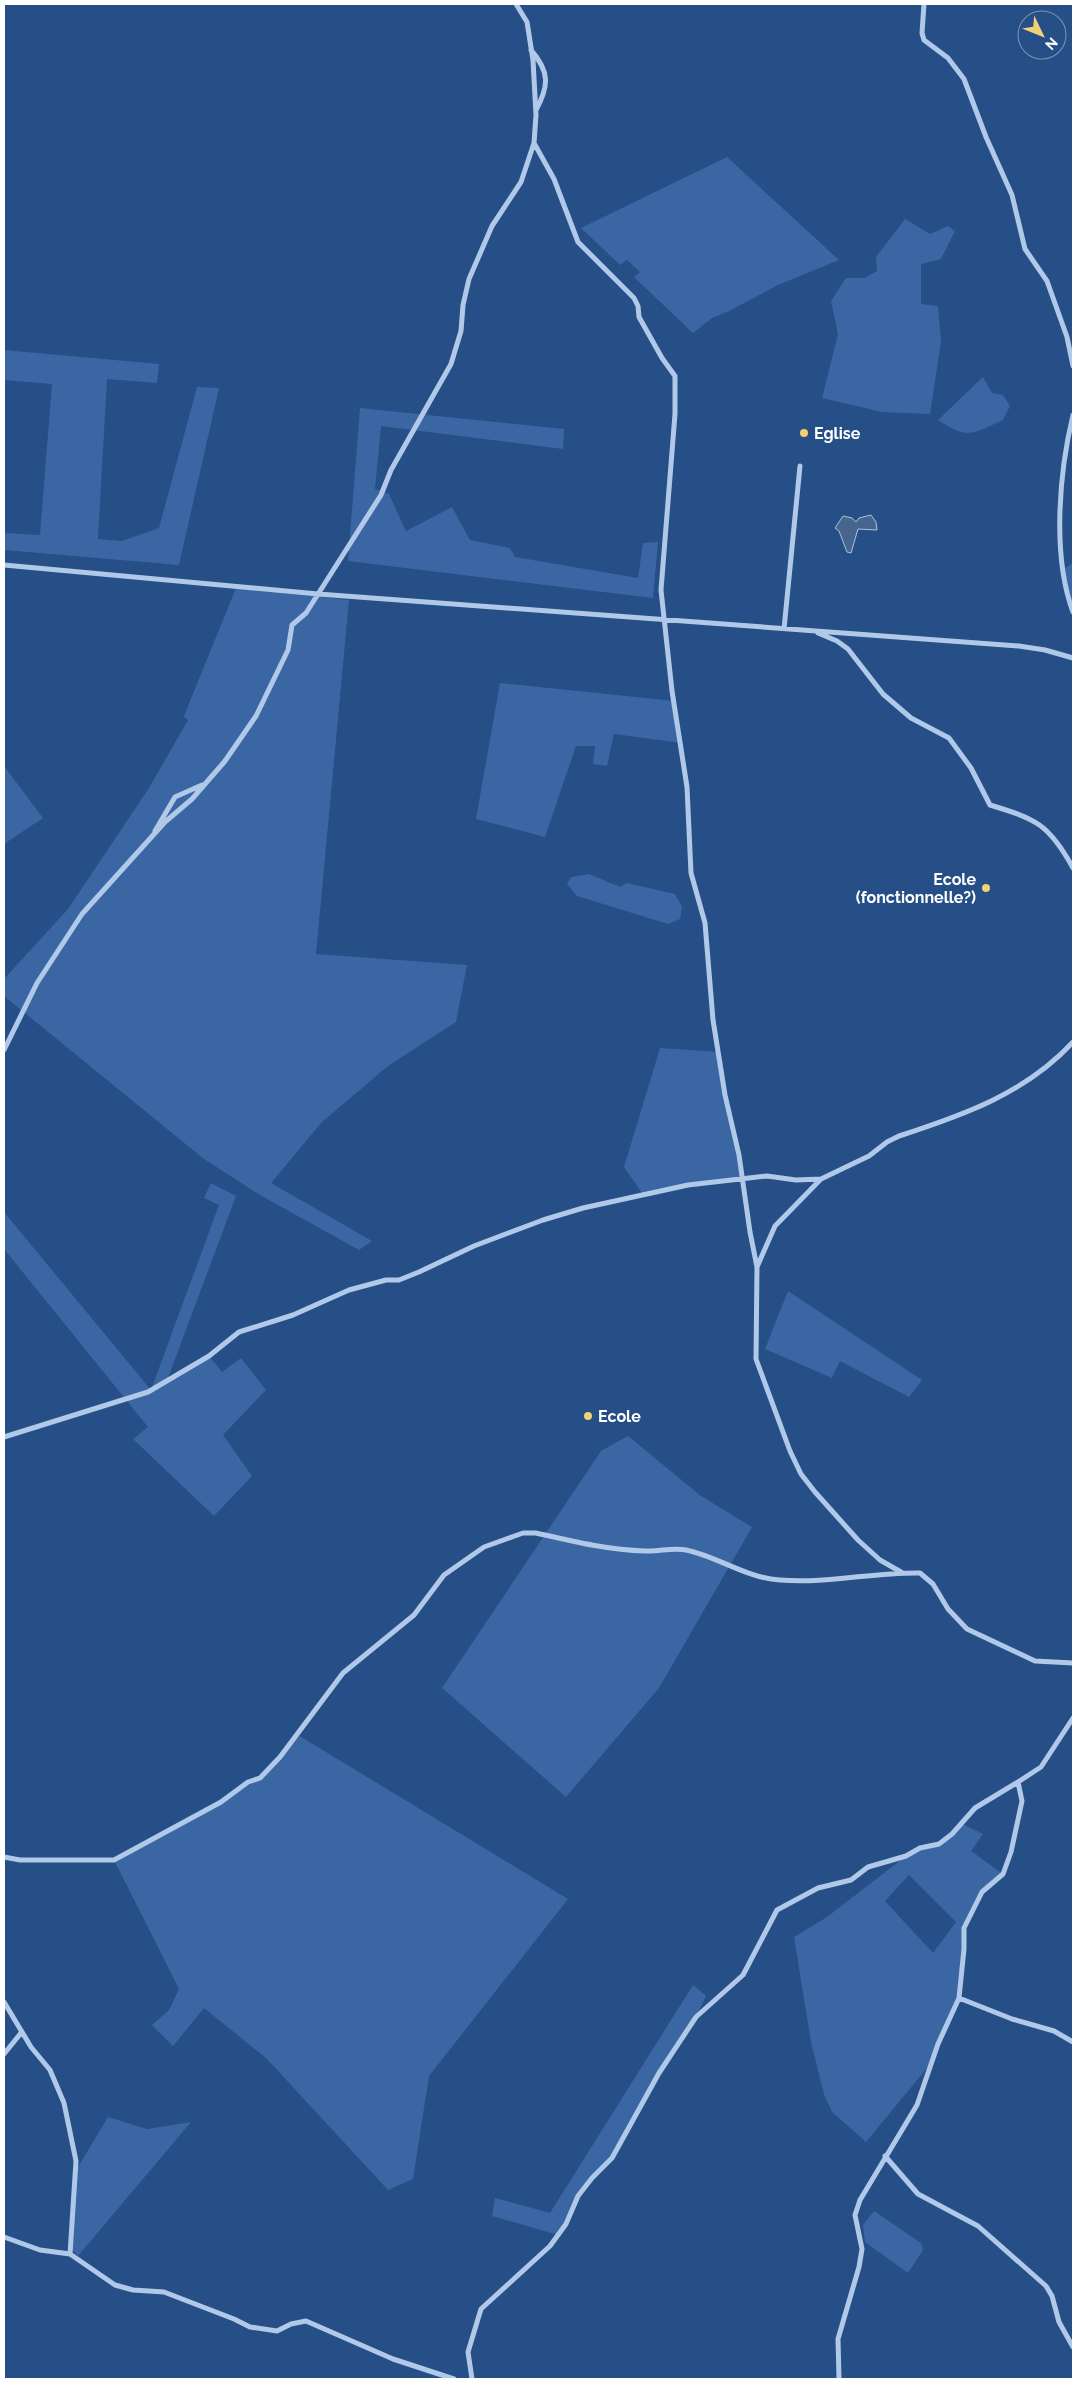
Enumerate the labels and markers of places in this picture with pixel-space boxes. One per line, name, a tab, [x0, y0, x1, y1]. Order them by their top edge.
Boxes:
place label: Eglise	[814, 424, 861, 443]
marker: Eglise	[798, 427, 810, 439]
place label: Ecole (fonctionnelle?)	[856, 870, 976, 907]
marker: Ecole (fonctionnelle?)	[980, 882, 992, 894]
place label: Ecole	[598, 1407, 641, 1426]
marker: Ecole	[582, 1410, 594, 1422]

